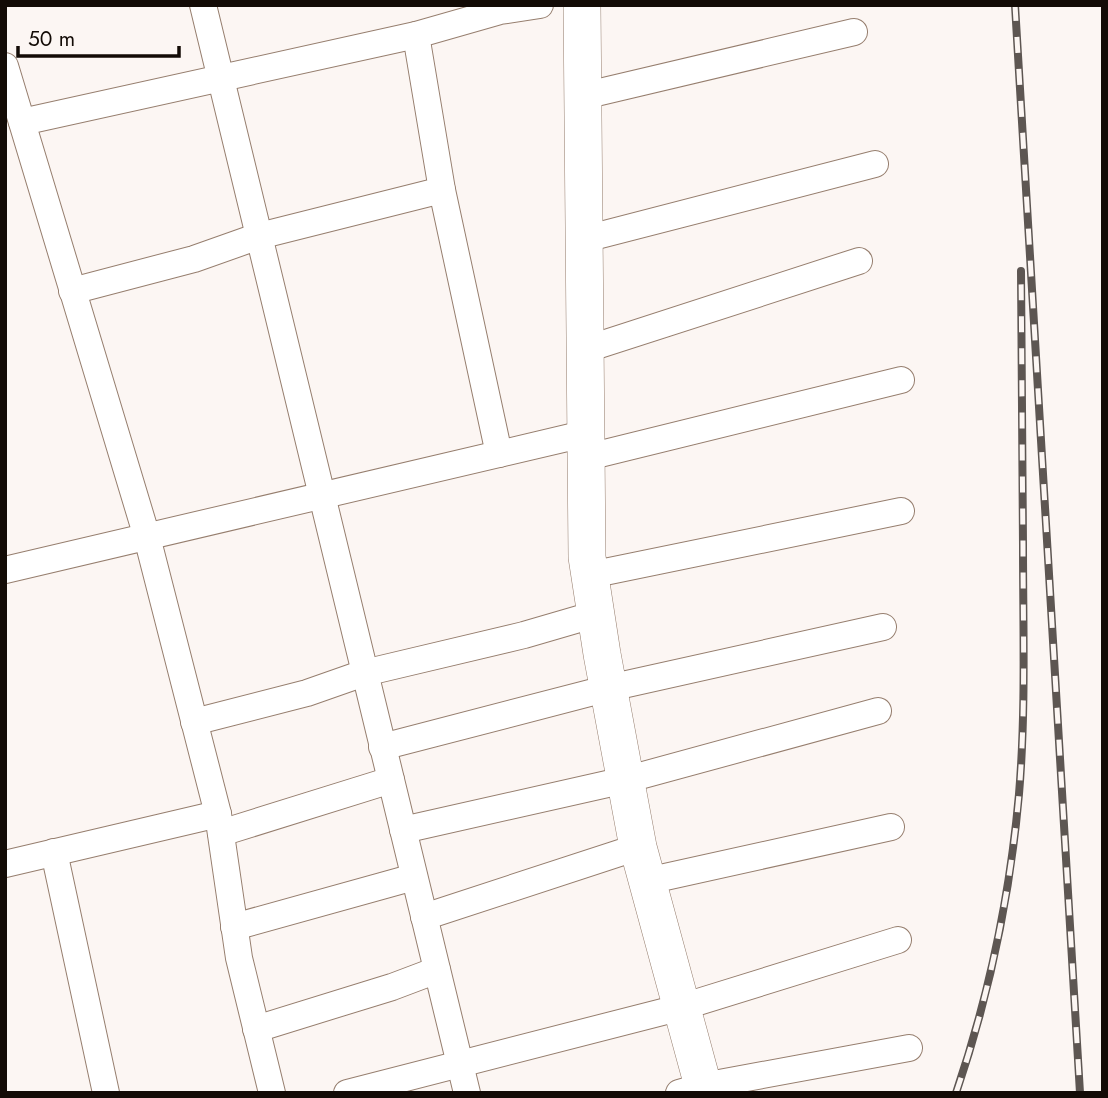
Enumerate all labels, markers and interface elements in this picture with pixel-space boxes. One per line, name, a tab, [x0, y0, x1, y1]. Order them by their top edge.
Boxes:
scale bar	[18, 14, 178, 58]
text: 50 m	[28, 24, 75, 54]

